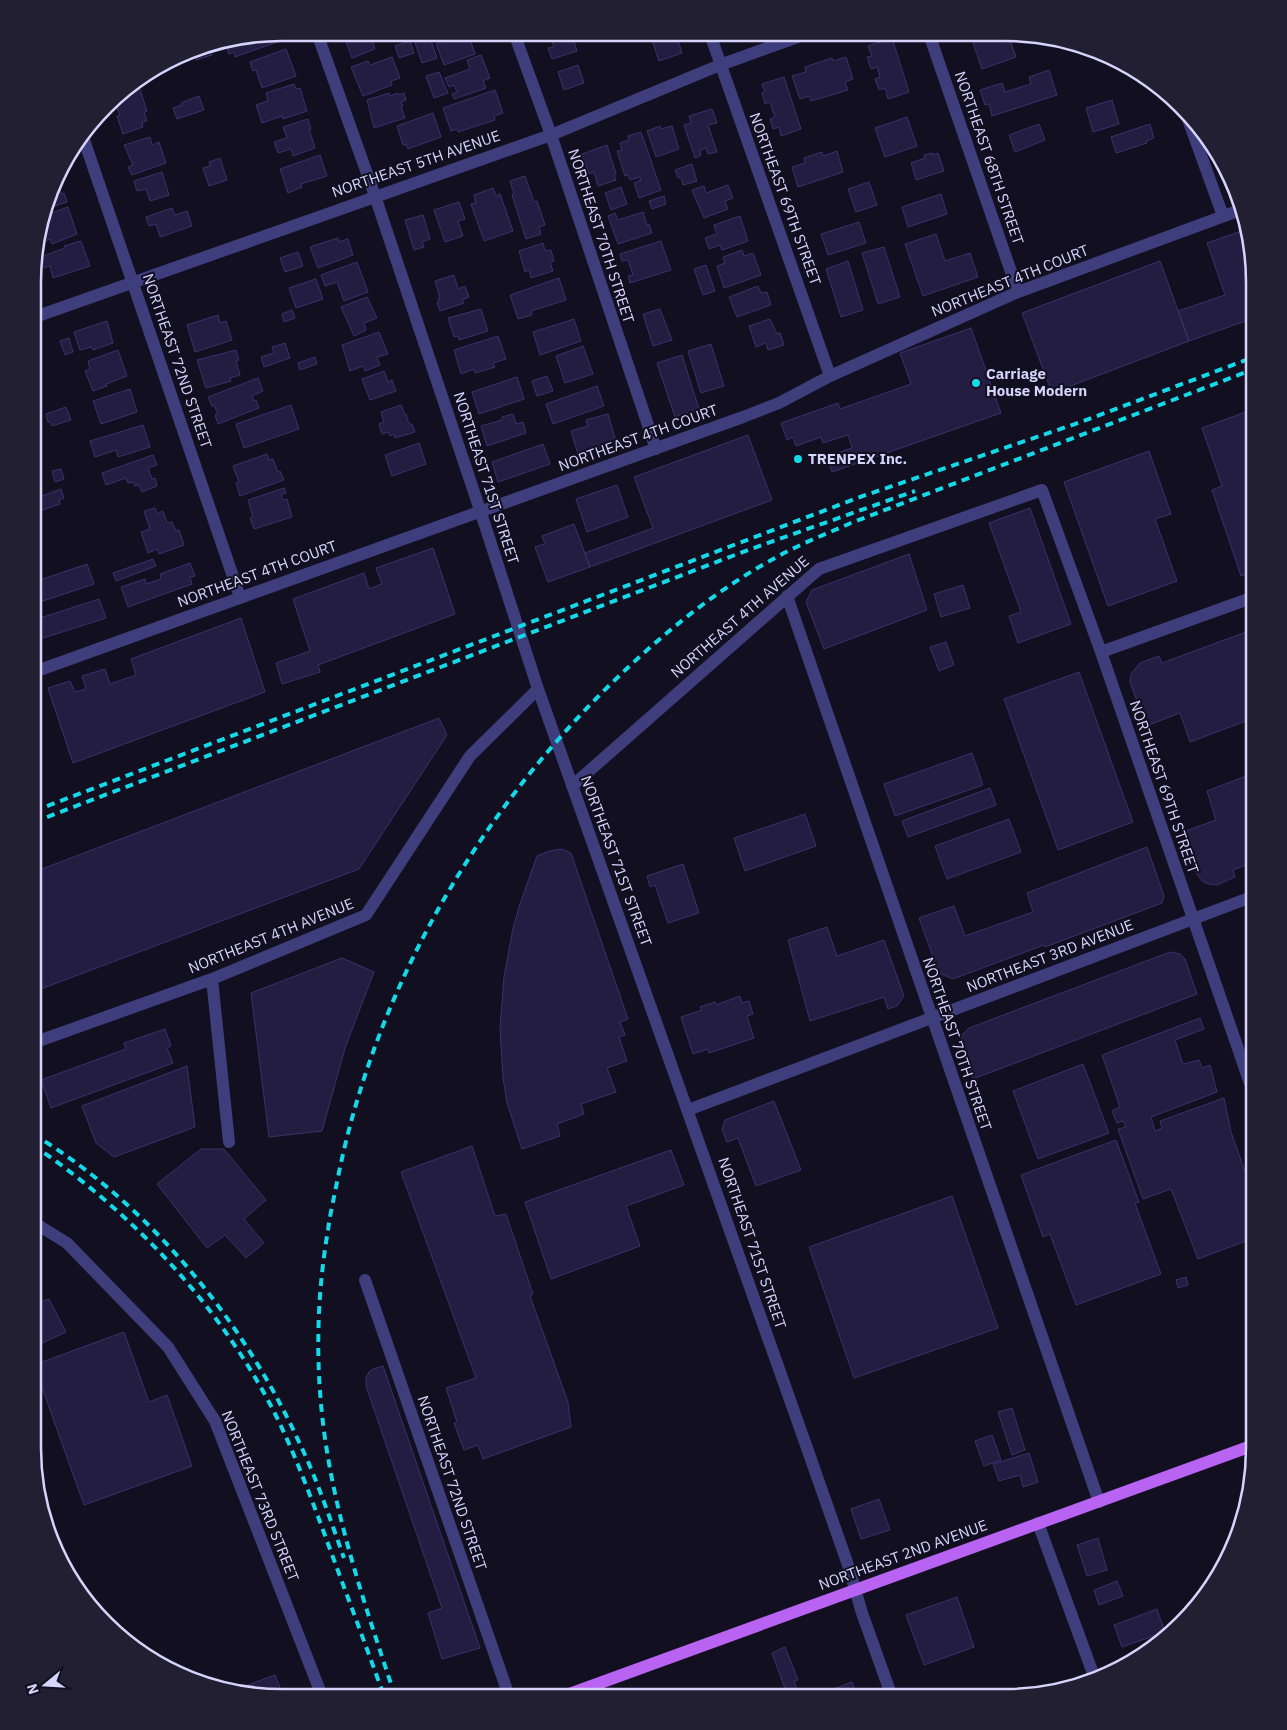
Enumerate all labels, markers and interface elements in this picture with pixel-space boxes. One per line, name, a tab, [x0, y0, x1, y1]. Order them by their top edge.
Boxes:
street label: NORTHEAST 68TH STREET	[951, 69, 1028, 247]
street label: NORTHEAST 69TH STREET	[745, 110, 826, 288]
street label: NORTHEAST 5TH AVENUE	[329, 126, 503, 201]
street label: NORTHEAST 70TH STREET	[564, 146, 639, 326]
street label: NORTHEAST 4TH COURT	[928, 240, 1092, 321]
street label: NORTHEAST 72ND STREET	[139, 271, 216, 451]
place label: Carriage House Modern	[986, 364, 1087, 400]
marker: Carriage House Modern	[970, 377, 982, 389]
street label: NORTHEAST 71ST STREET	[450, 389, 523, 567]
street label: NORTHEAST 4TH COURT	[556, 400, 720, 475]
place label: TRENPEX Inc.	[808, 449, 907, 468]
marker: TRENPEX Inc.	[792, 453, 804, 465]
street label: NORTHEAST 4TH COURT	[175, 536, 339, 611]
street label: NORTHEAST 4TH AVENUE	[667, 551, 813, 682]
street label: NORTHEAST 69TH STREET	[1126, 698, 1203, 876]
street label: NORTHEAST 71ST STREET	[577, 773, 656, 949]
street label: NORTHEAST 4TH AVENUE	[185, 894, 356, 977]
street label: NORTHEAST 3RD AVENUE	[964, 915, 1136, 996]
street label: NORTHEAST 70TH STREET	[919, 955, 996, 1133]
street label: NORTHEAST 71ST STREET	[714, 1155, 791, 1331]
street label: NORTHEAST 72ND STREET	[414, 1393, 491, 1573]
street label: NORTHEAST 73RD STREET	[217, 1408, 304, 1584]
street label: NORTHEAST 2ND AVENUE	[816, 1515, 990, 1594]
north arrow	[20, 1660, 70, 1710]
text: N	[23, 1681, 43, 1697]

